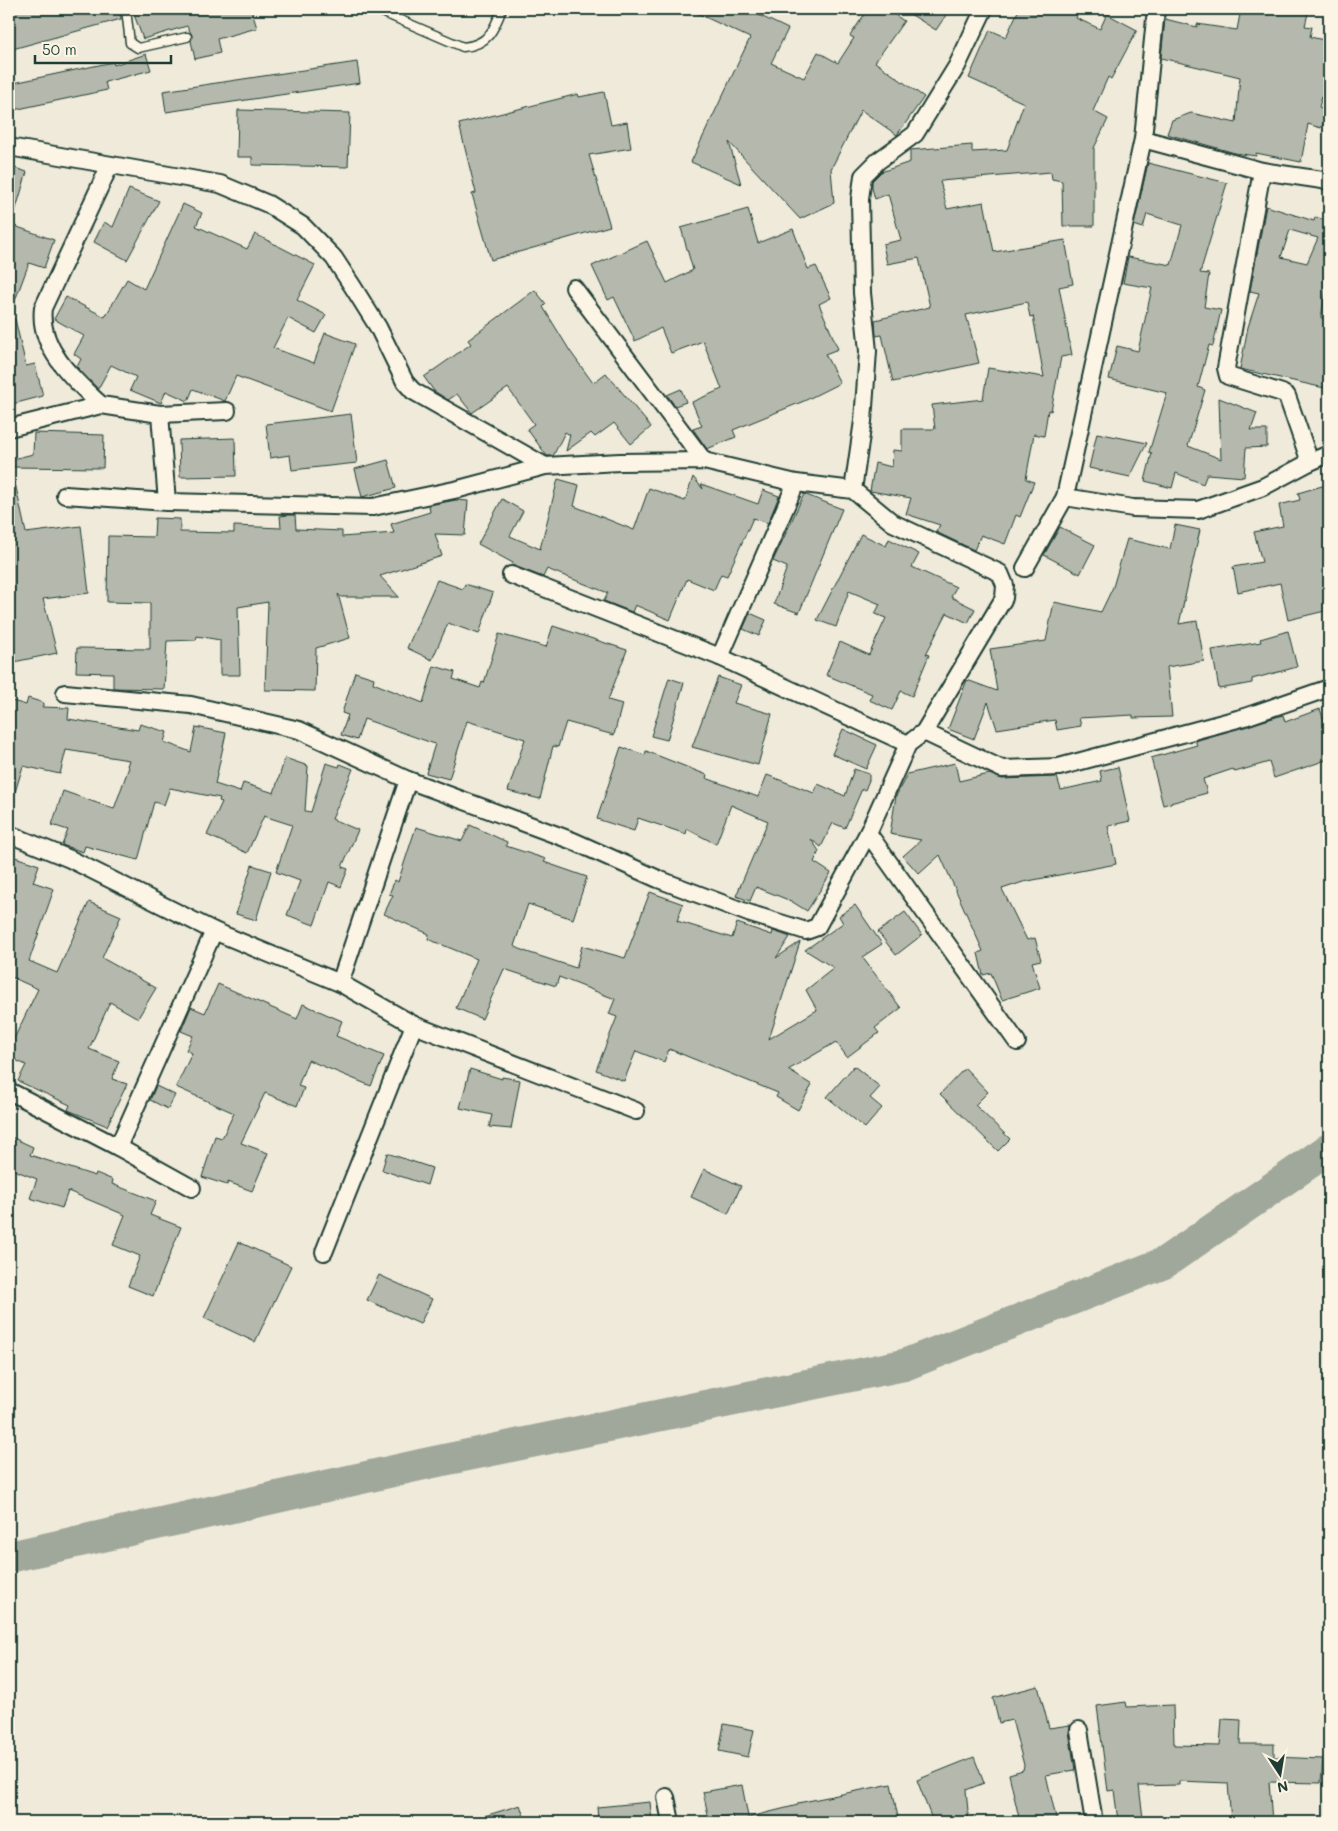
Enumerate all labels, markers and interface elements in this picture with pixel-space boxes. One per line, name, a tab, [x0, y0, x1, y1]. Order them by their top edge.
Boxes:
scale bar	[35, 32, 171, 64]
text: 50 m	[42, 39, 77, 59]
north arrow	[1256, 1748, 1306, 1798]
text: N	[1276, 1777, 1290, 1798]

